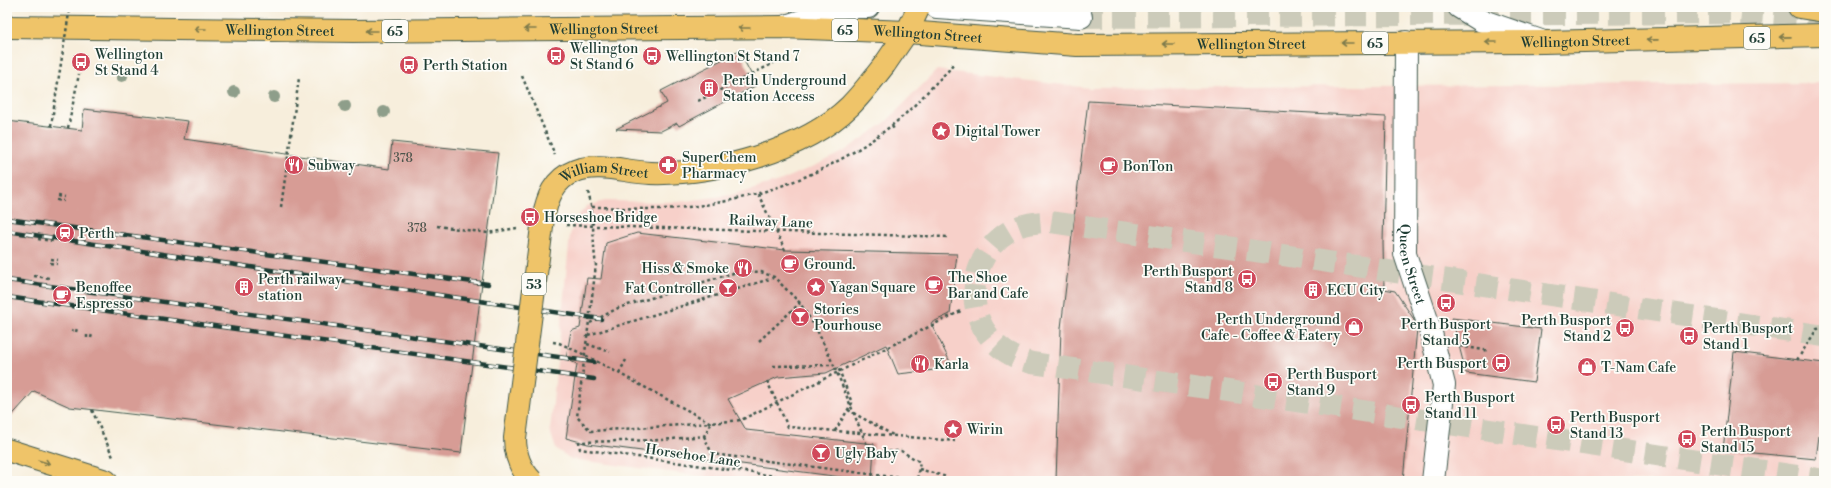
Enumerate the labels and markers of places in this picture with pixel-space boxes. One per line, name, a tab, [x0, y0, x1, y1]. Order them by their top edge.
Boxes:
place label: Wellington St Stand 6	[569, 40, 639, 74]
bus stop icon: Wellington St Stand 6	[545, 45, 567, 67]
bus stop icon: Wellington St Stand 7	[641, 45, 663, 67]
place label: Wellington St Stand 4	[94, 46, 164, 80]
place label: Wellington St Stand 7	[665, 48, 800, 66]
bus stop icon: Wellington St Stand 4	[70, 51, 92, 73]
bus stop icon: Perth Station	[398, 54, 420, 76]
place label: Perth Station	[423, 57, 508, 75]
place label: Perth Underground Station Access	[723, 72, 846, 106]
building icon: Perth Underground Station Access	[698, 77, 720, 99]
place icon: Digital Tower	[930, 120, 952, 142]
place label: Digital Tower	[955, 123, 1040, 141]
place label: SuperChem Pharmacy	[682, 149, 757, 183]
restaurant icon: Subway	[283, 154, 305, 176]
pharmacy icon: SuperChem Pharmacy	[657, 154, 679, 176]
cafe icon: BonTon	[1098, 155, 1120, 177]
place label: Subway	[308, 157, 356, 175]
place label: BonTon	[1122, 158, 1174, 176]
bus stop icon: Horseshoe Bridge	[519, 206, 541, 228]
place label: Horseshoe Bridge	[544, 209, 658, 227]
station icon: Perth	[54, 222, 76, 244]
place label: Perth	[79, 225, 115, 243]
cafe icon: Ground.	[779, 253, 801, 275]
place label: Ground.	[804, 256, 856, 274]
restaurant icon: Hiss & Smoke	[732, 257, 754, 279]
place label: Hiss & Smoke	[642, 260, 729, 278]
place label: Perth Busport Stand 8	[1143, 263, 1233, 297]
bus stop icon: Perth Busport Stand 8	[1236, 268, 1258, 290]
place label: The Shoe Bar and Cafe	[947, 269, 1029, 303]
place label: Perth railway station	[258, 271, 342, 305]
cafe icon: The Shoe Bar and Cafe	[923, 274, 945, 296]
building icon: Perth railway station	[233, 276, 255, 298]
place icon: Yagan Square	[805, 276, 827, 298]
bar icon: Fat Controller	[717, 277, 739, 299]
place label: Benoffee Espresso	[75, 279, 133, 313]
place label: Yagan Square	[829, 279, 916, 297]
building icon: ECU City	[1302, 279, 1324, 301]
place label: Fat Controller	[625, 280, 714, 298]
place label: ECU City	[1327, 282, 1385, 300]
cafe icon: Benoffee Espresso	[51, 284, 73, 306]
bus stop icon: Perth Busport Stand 5	[1435, 292, 1457, 314]
place label: Stories Pourhouse	[814, 301, 882, 335]
bar icon: Stories Pourhouse	[789, 306, 811, 328]
place label: Perth Underground Cafe - Coffee & Eatery	[1201, 311, 1340, 345]
place label: Perth Busport Stand 2	[1521, 312, 1611, 346]
shop icon: Perth Underground Cafe - Coffee & Eatery	[1343, 316, 1365, 338]
place label: Perth Busport Stand 5	[1401, 316, 1491, 350]
bus stop icon: Perth Busport Stand 2	[1614, 317, 1636, 339]
place label: Perth Busport Stand 1	[1703, 320, 1793, 354]
bus stop icon: Perth Busport Stand 1	[1678, 325, 1700, 347]
bus stop icon: Perth Busport	[1490, 352, 1512, 374]
restaurant icon: Karla	[909, 353, 931, 375]
place label: Perth Busport	[1397, 355, 1487, 373]
place label: Karla	[934, 356, 970, 374]
shop icon: T-Nam Cafe	[1576, 356, 1598, 378]
place label: T-Nam Cafe	[1601, 359, 1676, 377]
place label: Perth Busport Stand 9	[1287, 366, 1377, 400]
bus stop icon: Perth Busport Stand 9	[1262, 371, 1284, 393]
place label: Perth Busport Stand 11	[1425, 389, 1515, 423]
bus stop icon: Perth Busport Stand 11	[1400, 394, 1422, 416]
place label: Perth Busport Stand 13	[1570, 409, 1660, 443]
bus stop icon: Perth Busport Stand 13	[1545, 414, 1567, 436]
place icon: Wirin	[942, 418, 964, 440]
place label: Wirin	[966, 421, 1004, 439]
place label: Perth Busport Stand 15	[1701, 423, 1791, 457]
bus stop icon: Perth Busport Stand 15	[1676, 428, 1698, 450]
bar icon: Ugly Baby	[810, 442, 832, 464]
place label: Ugly Baby	[835, 445, 898, 463]

